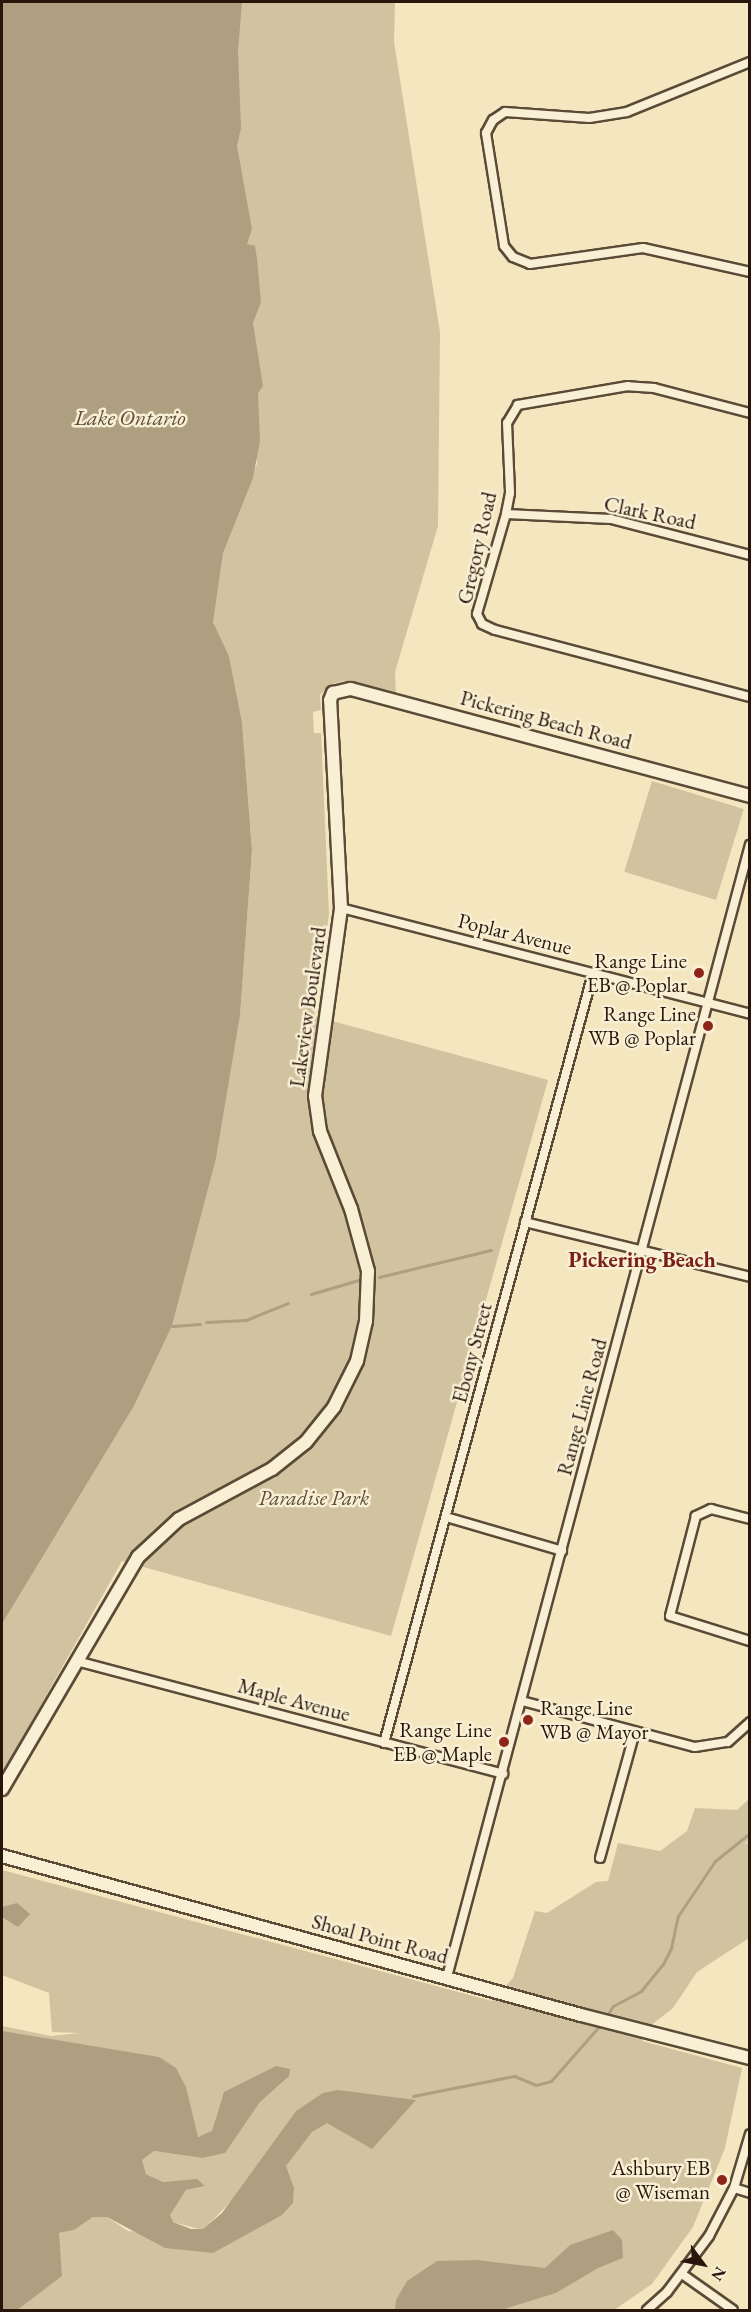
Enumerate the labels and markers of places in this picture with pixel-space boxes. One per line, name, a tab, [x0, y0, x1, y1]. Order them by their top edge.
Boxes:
place label: Range Line EB @ Poplar	[587, 948, 687, 998]
marker: Range Line EB @ Poplar	[692, 966, 706, 980]
place label: Range Line WB @ Poplar	[588, 1001, 696, 1051]
marker: Range Line WB @ Poplar	[701, 1019, 715, 1033]
place label: Range Line WB @ Mayor	[540, 1695, 648, 1745]
marker: Range Line WB @ Mayor	[521, 1713, 535, 1727]
place label: Range Line EB @ Maple	[393, 1717, 492, 1767]
marker: Range Line EB @ Maple	[497, 1735, 511, 1749]
place label: Ashbury EB @ Wiseman	[611, 2155, 710, 2205]
marker: Ashbury EB @ Wiseman	[715, 2173, 729, 2187]

